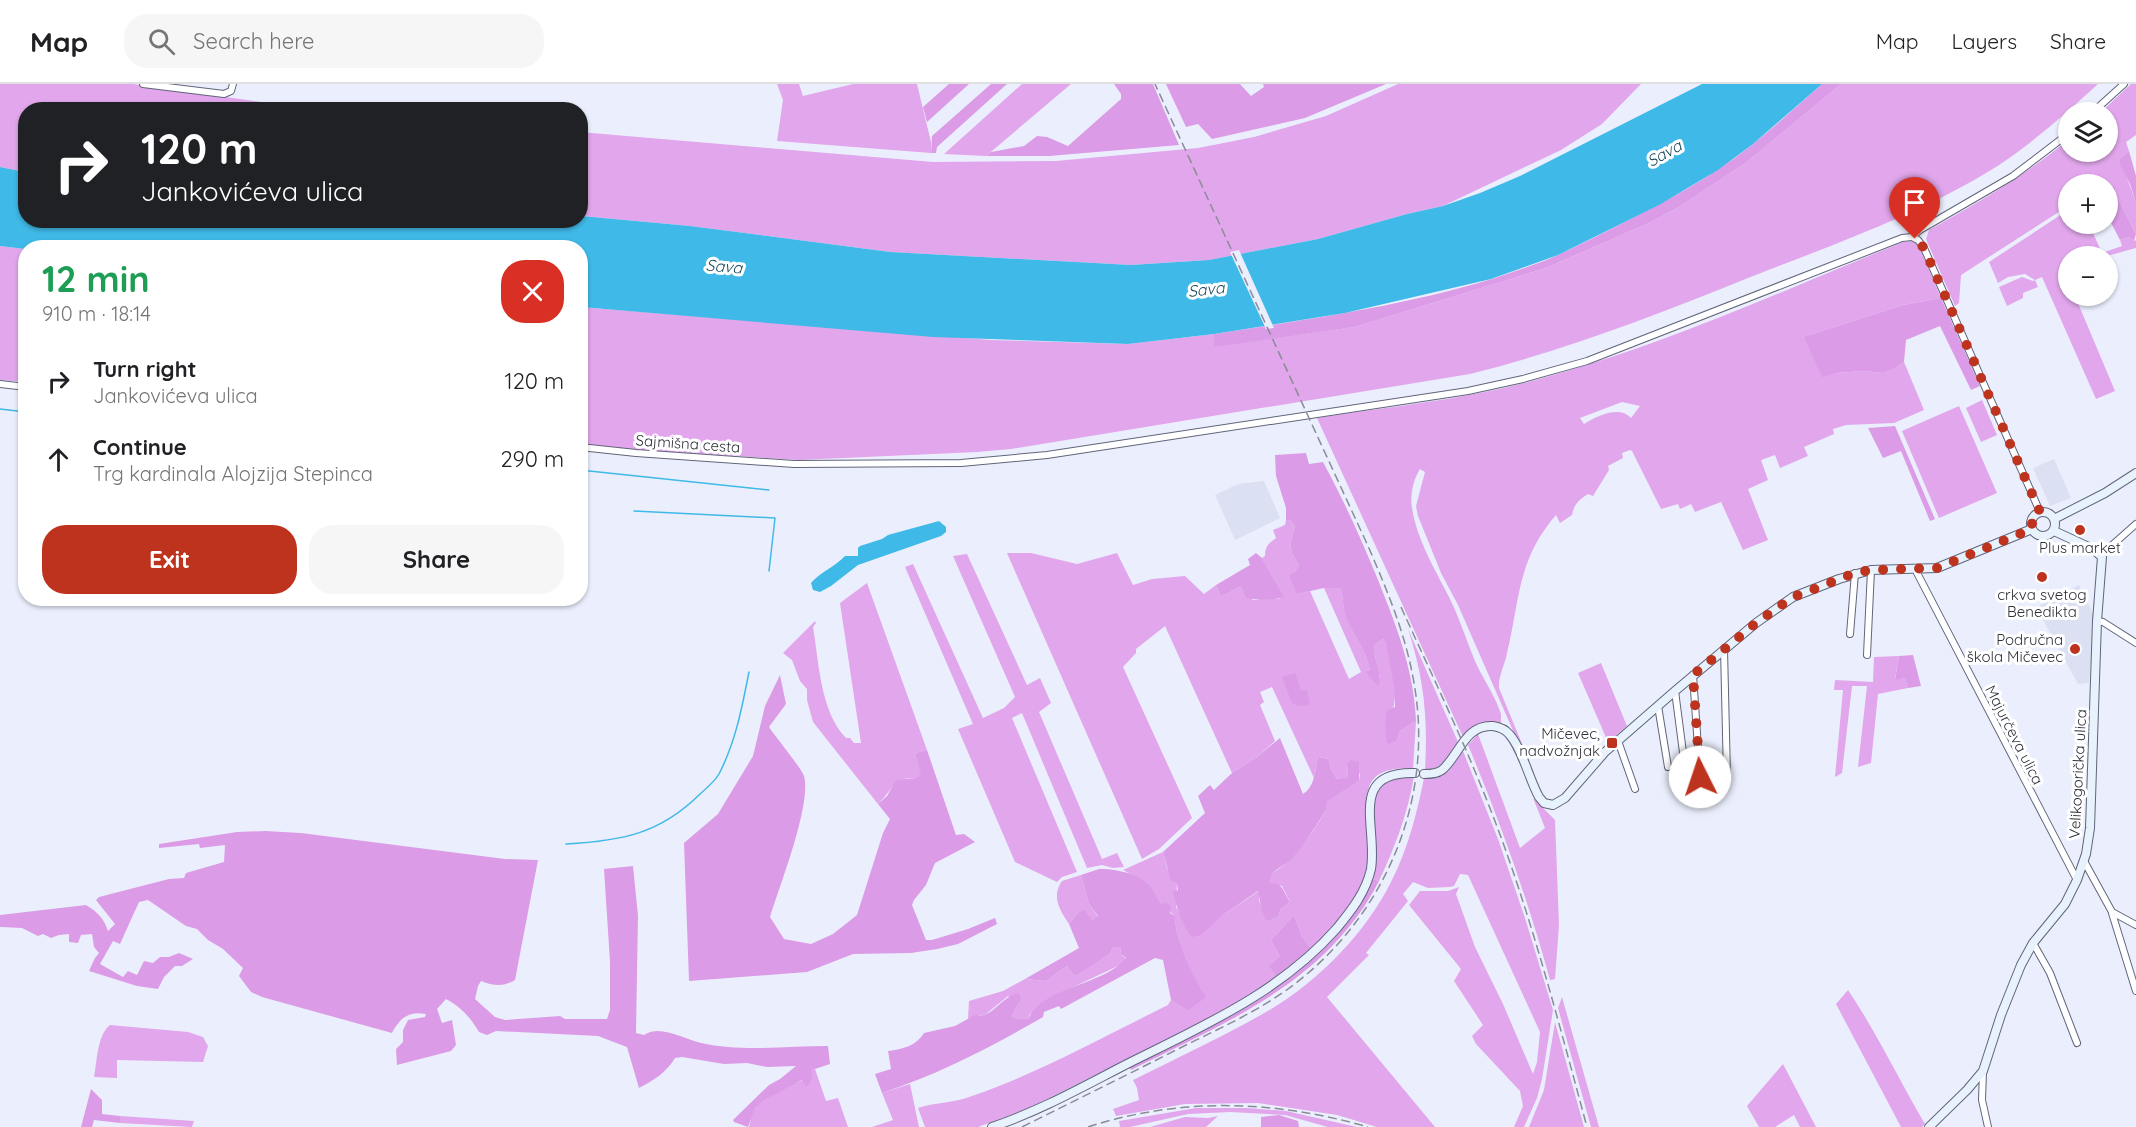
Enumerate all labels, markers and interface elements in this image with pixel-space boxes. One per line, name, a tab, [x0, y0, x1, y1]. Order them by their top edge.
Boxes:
search box	[124, 14, 544, 68]
text: Map	[30, 24, 88, 59]
icon: search	[145, 25, 178, 58]
text: Search here	[193, 27, 315, 55]
text: Map	[1876, 28, 1919, 54]
text: Layers	[1952, 28, 2017, 54]
text: Share	[2050, 28, 2106, 54]
map controls	[2058, 102, 2118, 306]
button: layers	[2058, 102, 2118, 162]
text: 120 m	[141, 122, 258, 175]
icon: right	[42, 126, 120, 204]
water label: Sava	[1643, 135, 1686, 171]
text: Jankovićeva ulica	[141, 174, 363, 208]
button: +	[2058, 174, 2118, 234]
pin	[1889, 177, 1940, 239]
icon: arrive	[1898, 186, 1931, 219]
button: −	[2058, 246, 2118, 306]
water label: Sava	[705, 254, 744, 278]
text: 12 min	[42, 256, 150, 301]
button: close	[501, 260, 564, 323]
water label: Sava	[1187, 277, 1227, 301]
text: 910 m · 18:14	[42, 301, 151, 326]
text: Turn right	[93, 355, 197, 383]
icon: right	[42, 365, 75, 398]
text: 120 m	[505, 367, 564, 395]
text: Jankovićeva ulica	[93, 383, 258, 408]
street label: Sajmišna cesta	[635, 430, 741, 457]
text: Continue	[93, 433, 187, 461]
icon: ahead	[42, 443, 75, 476]
text: 290 m	[500, 445, 564, 473]
text: Trg kardinala Alojzija Stepinca	[93, 461, 373, 486]
marker: Plus market	[2073, 523, 2087, 537]
button: Exit	[42, 525, 297, 594]
button: Share	[309, 525, 564, 594]
place label: Plus market	[2039, 538, 2121, 557]
marker: crkva svetog Benedikta	[2035, 570, 2049, 584]
place label: crkva svetog Benedikta	[1997, 585, 2087, 621]
place label: Područna škola Mičevec	[1967, 630, 2063, 666]
marker: Područna škola Mičevec	[2068, 642, 2082, 656]
street label: Majurčeva ulica	[1981, 682, 2048, 788]
street label: Velikogorička ulica	[2065, 709, 2090, 839]
place label: Mičevec, nadvožnjak	[1519, 724, 1600, 760]
marker: Mičevec, nadvožnjak	[1605, 736, 1619, 750]
position arrow	[1668, 745, 1732, 809]

